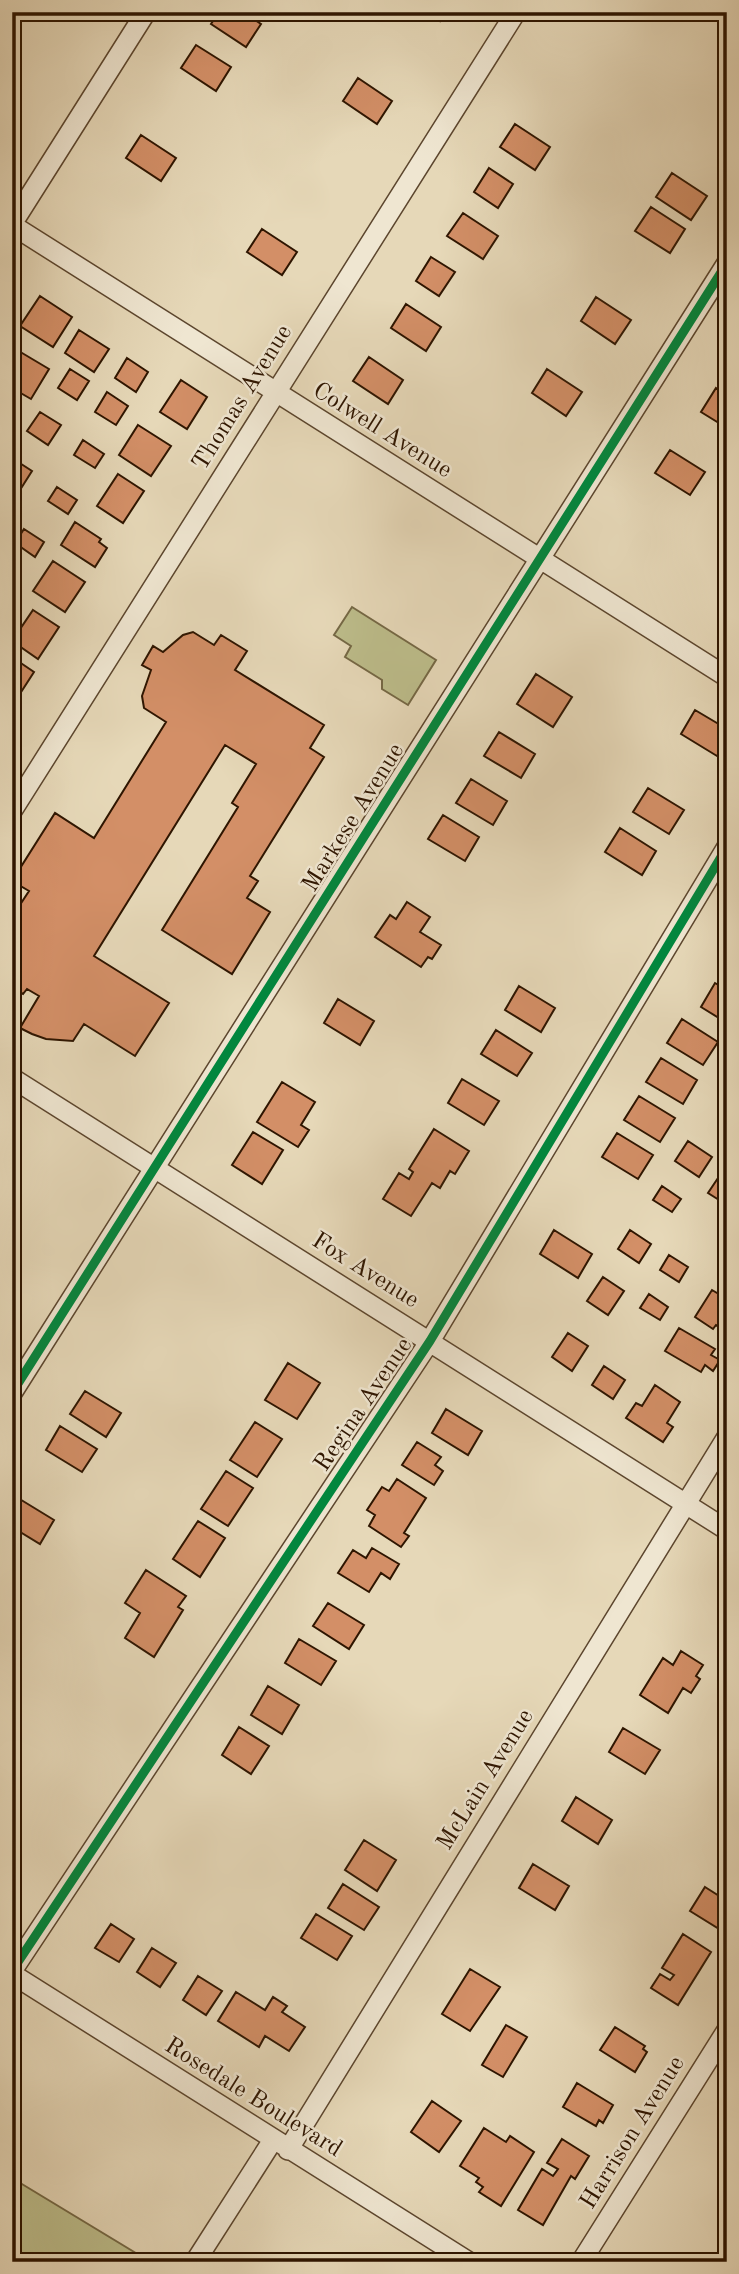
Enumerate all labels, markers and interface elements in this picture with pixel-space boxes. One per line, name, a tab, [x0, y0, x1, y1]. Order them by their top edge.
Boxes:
street label: Thomas Avenue	[189, 321, 297, 475]
street label: Colwell Avenue	[308, 379, 456, 483]
street label: Markese Avenue	[299, 740, 409, 896]
street label: Fox Avenue	[307, 1229, 423, 1313]
street label: Regina Avenue	[311, 1334, 417, 1476]
street label: McLain Avenue	[433, 1705, 539, 1855]
street label: Rosedale Boulevard	[160, 2034, 346, 2162]
street label: Harrison Avenue	[576, 2052, 690, 2214]

